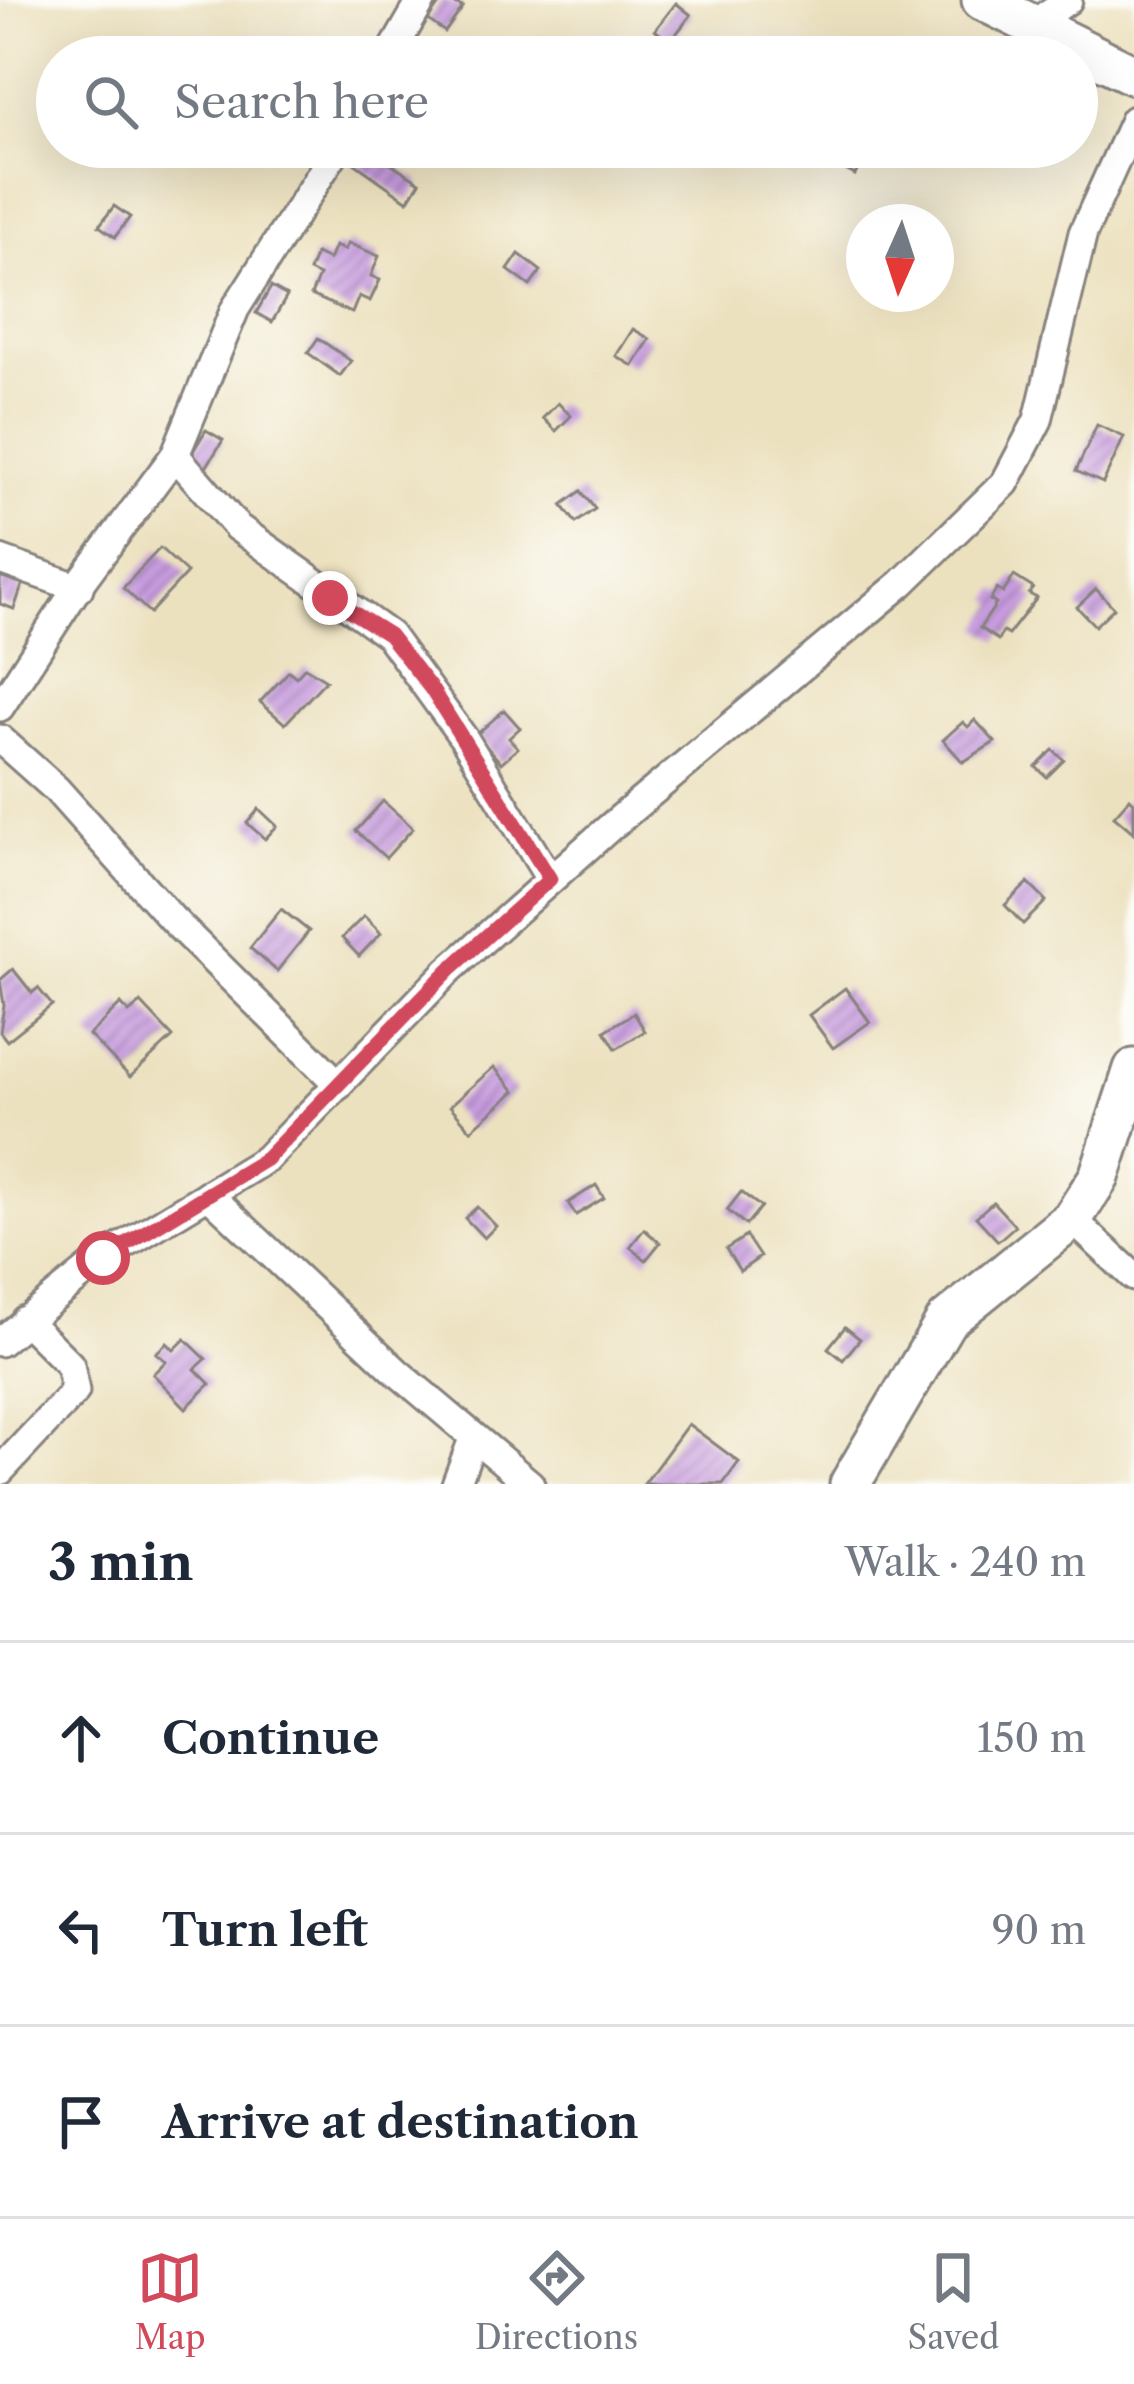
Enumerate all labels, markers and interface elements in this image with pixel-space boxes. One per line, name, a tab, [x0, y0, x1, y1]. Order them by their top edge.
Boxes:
search box	[36, 36, 1098, 168]
icon: search	[78, 69, 144, 135]
text: Search here	[174, 74, 429, 130]
north arrow	[846, 204, 954, 312]
route end	[303, 571, 357, 625]
route start	[76, 1231, 130, 1285]
text: 3 min	[48, 1531, 194, 1593]
text: Walk · 240 m	[845, 1538, 1086, 1586]
icon: ahead	[48, 1705, 114, 1771]
text: Continue	[162, 1710, 379, 1766]
text: 150 m	[977, 1714, 1086, 1762]
icon: left	[48, 1897, 114, 1963]
text: Turn left	[162, 1902, 368, 1958]
text: 90 m	[992, 1906, 1086, 1954]
icon: arrive	[48, 2089, 114, 2155]
text: Arrive at destination	[162, 2094, 639, 2150]
tab: Map	[135, 2245, 206, 2358]
tab: Directions	[475, 2245, 638, 2358]
tab: Saved	[908, 2245, 999, 2358]

